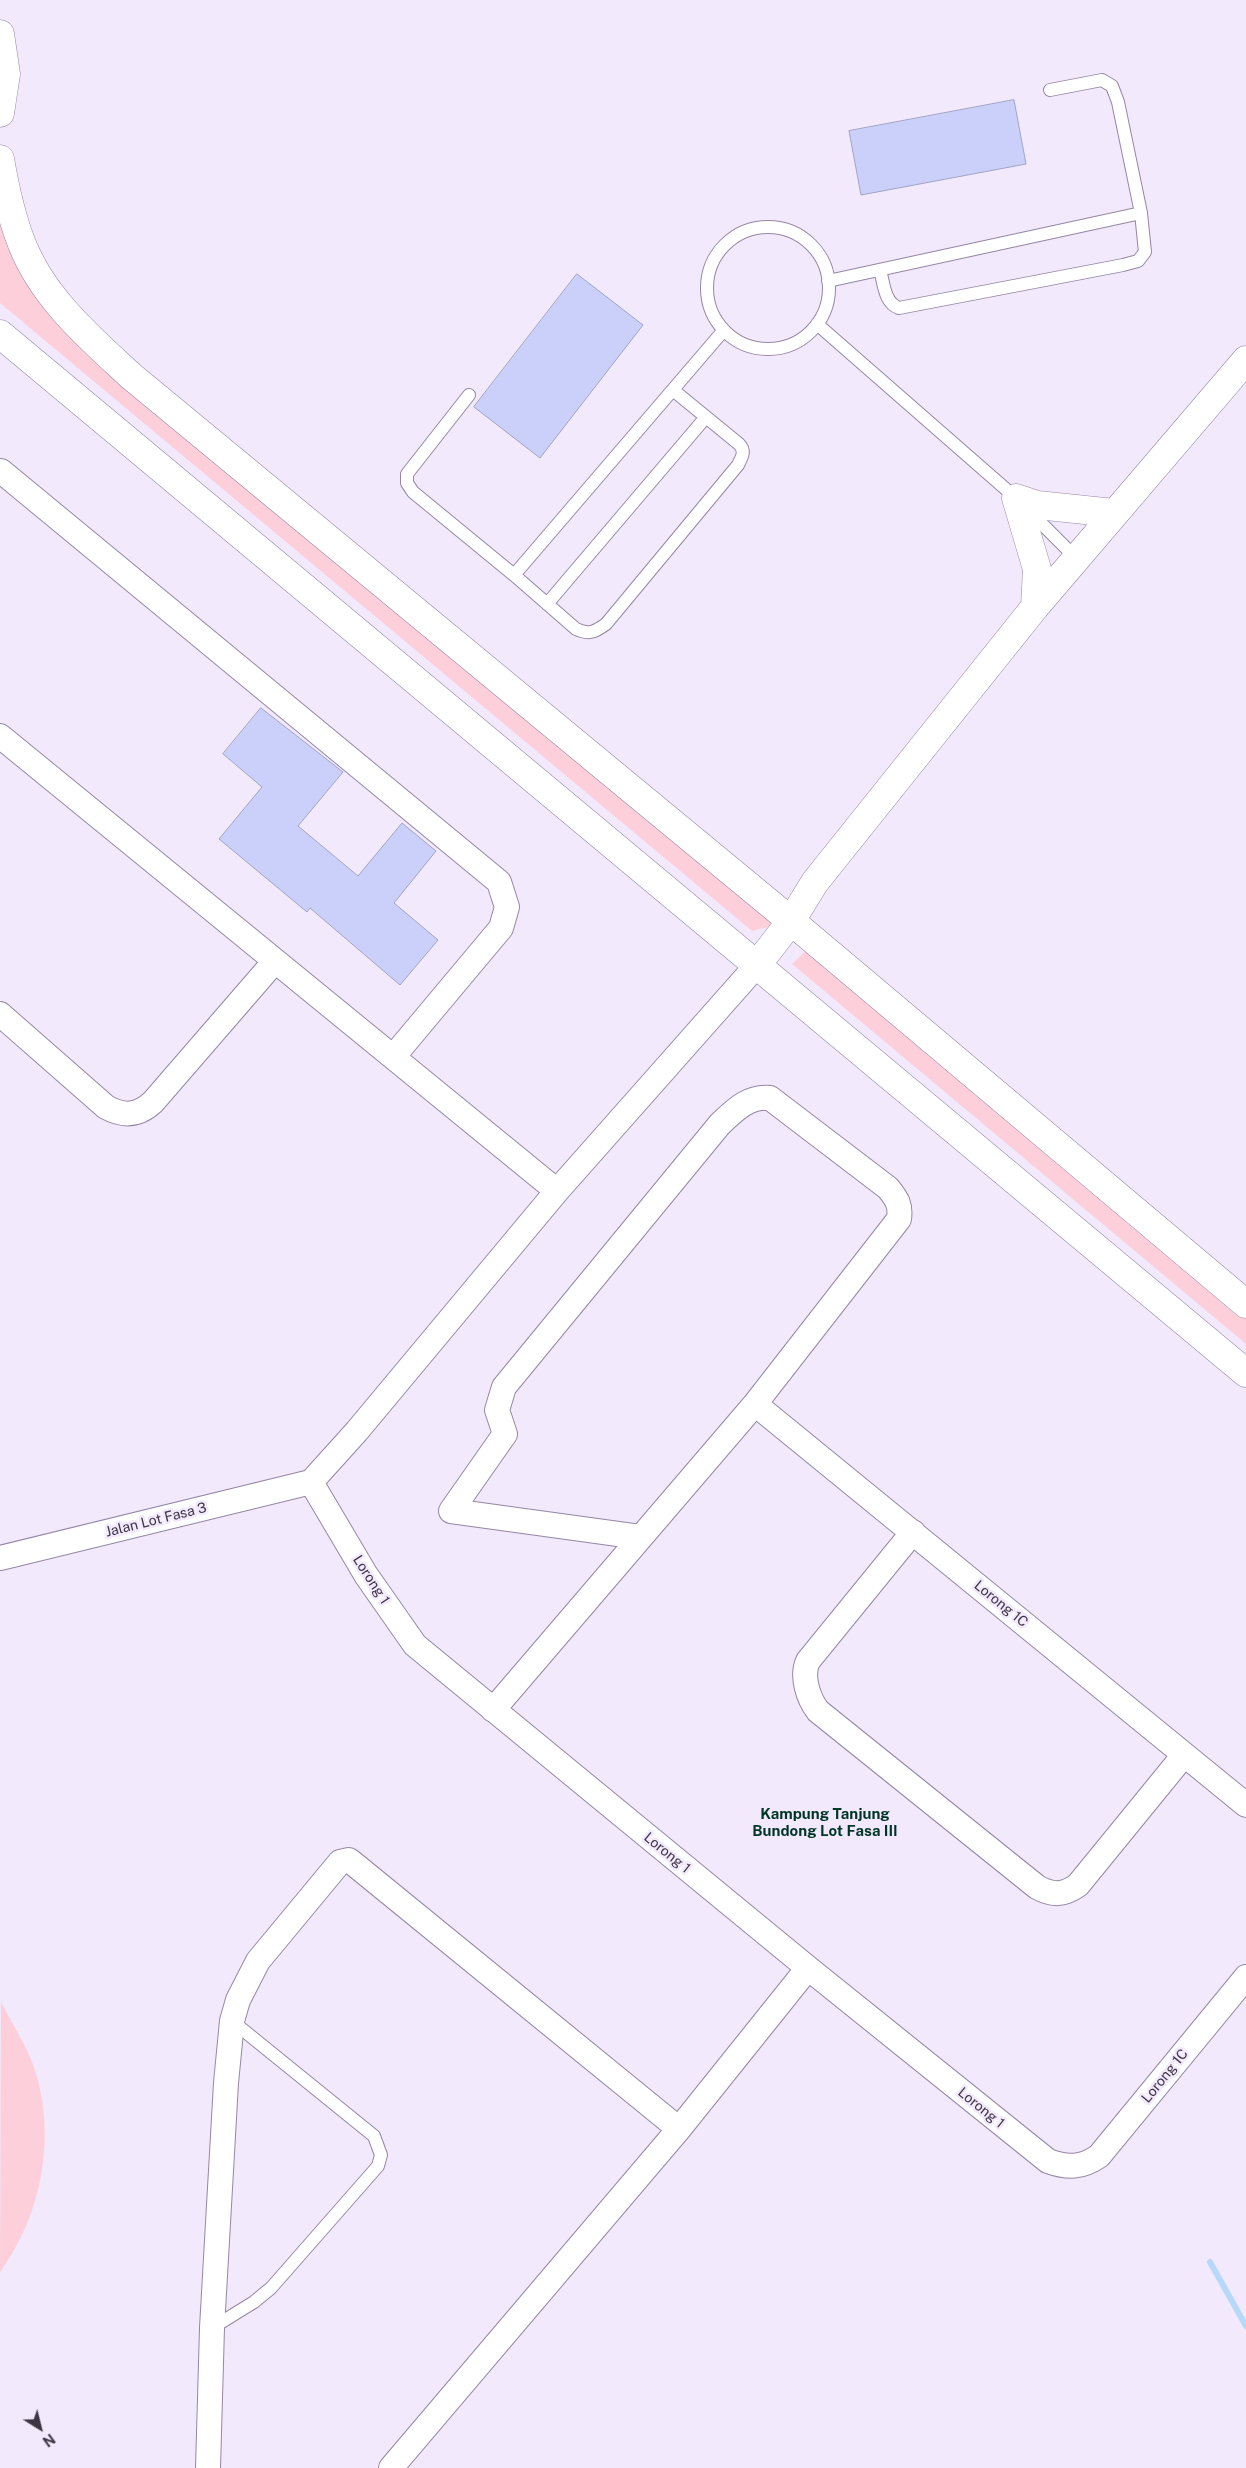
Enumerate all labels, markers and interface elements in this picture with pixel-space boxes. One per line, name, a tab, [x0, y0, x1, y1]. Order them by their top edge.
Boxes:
street label: Jalan Lot Fasa 3	[104, 1499, 208, 1541]
street label: Lorong 1	[349, 1552, 393, 1608]
street label: Lorong 1C	[971, 1577, 1031, 1631]
district label: Kampung Tanjung Bundong Lot Fasa III	[752, 1805, 898, 1840]
street label: Lorong 1	[640, 1829, 694, 1877]
street label: Lorong 1C	[1138, 2046, 1192, 2106]
street label: Lorong 1	[954, 2084, 1008, 2132]
north arrow	[15, 2403, 65, 2453]
text: N	[40, 2430, 58, 2450]

